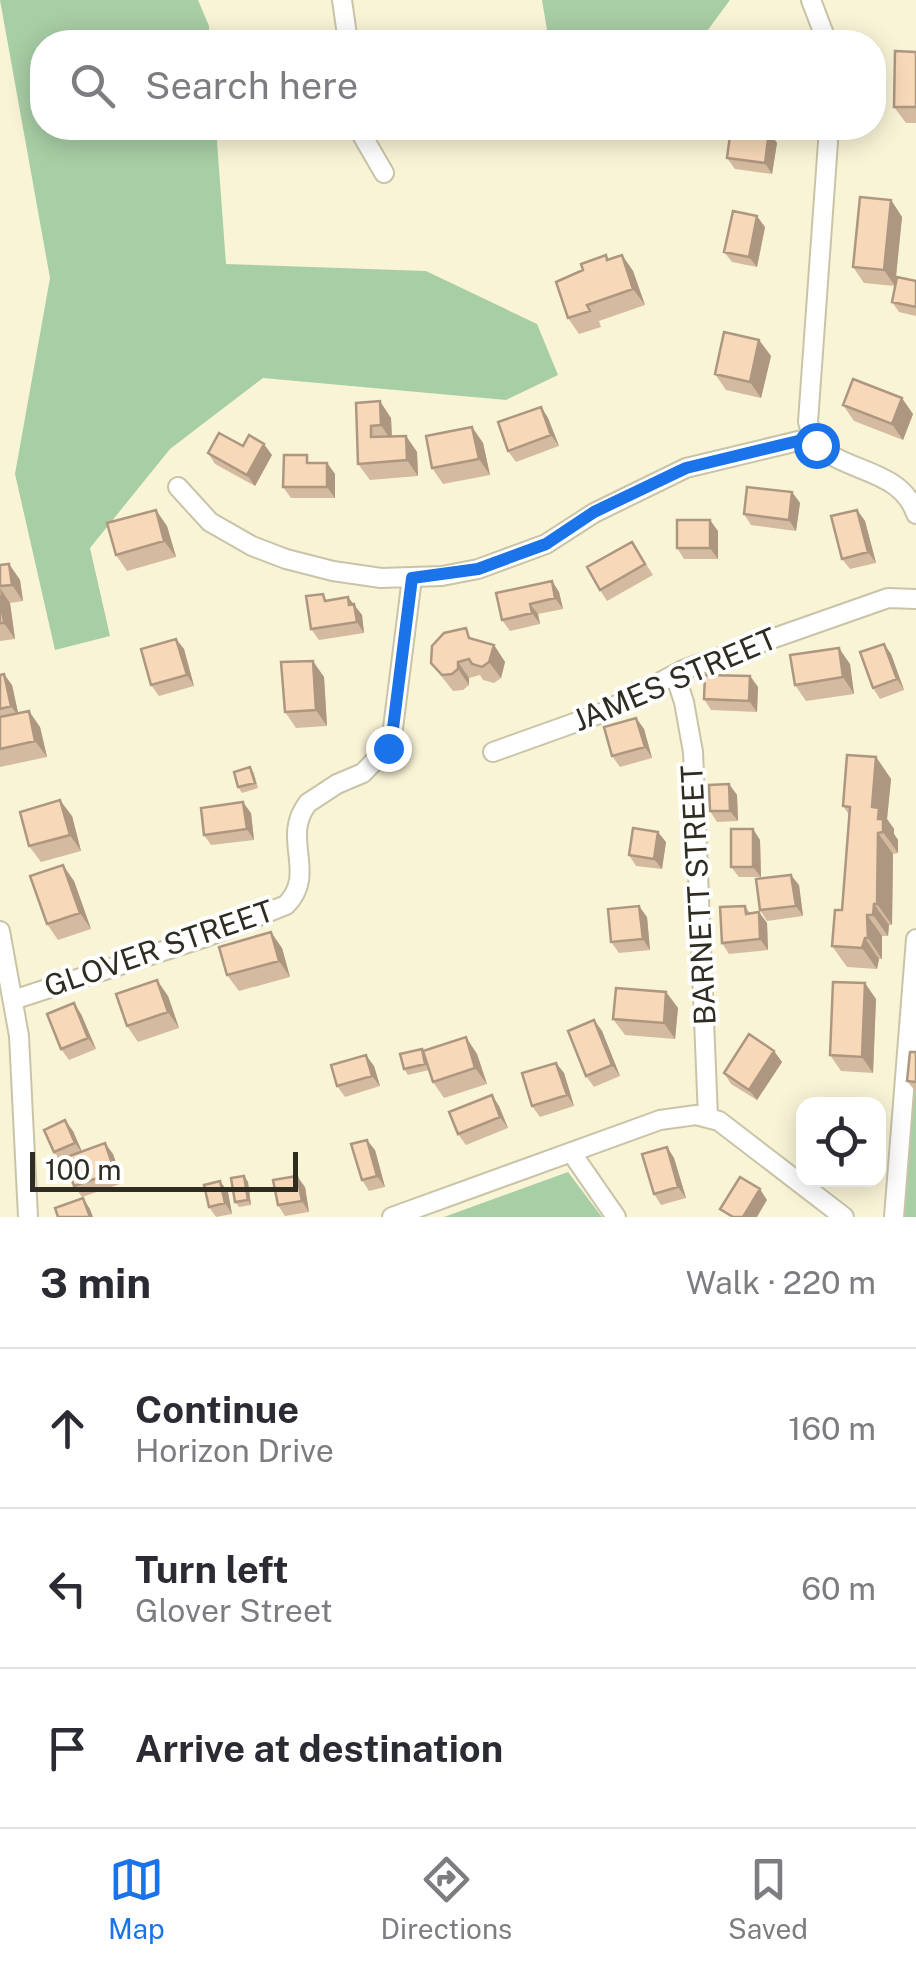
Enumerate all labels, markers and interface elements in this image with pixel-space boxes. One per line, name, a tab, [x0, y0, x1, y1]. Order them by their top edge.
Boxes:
search box	[30, 30, 886, 140]
icon: search	[65, 58, 120, 113]
text: Search here	[145, 63, 358, 108]
route start	[794, 423, 840, 469]
street label: JAMES STREET	[567, 620, 782, 738]
route end	[366, 726, 412, 772]
street label: BARNETT STREET	[673, 764, 723, 1026]
street label: GLOVER STREET	[39, 892, 278, 1004]
map controls	[796, 1097, 886, 1187]
button: locate	[796, 1097, 886, 1187]
scale bar	[30, 1147, 298, 1192]
text: 100 m	[45, 1153, 122, 1186]
text: 3 min	[40, 1258, 151, 1307]
text: Walk · 220 m	[686, 1264, 876, 1301]
text: Continue	[135, 1387, 299, 1432]
icon: ahead	[40, 1401, 95, 1456]
text: 160 m	[788, 1410, 876, 1447]
text: Horizon Drive	[135, 1432, 334, 1469]
text: Turn left	[135, 1547, 289, 1592]
icon: left	[40, 1561, 95, 1616]
text: 60 m	[801, 1570, 876, 1607]
text: Glover Street	[135, 1592, 333, 1629]
icon: arrive	[40, 1721, 95, 1776]
text: Arrive at destination	[135, 1726, 503, 1771]
tab: Map	[108, 1852, 165, 1945]
tab: Directions	[381, 1852, 512, 1945]
tab: Saved	[728, 1852, 808, 1945]

